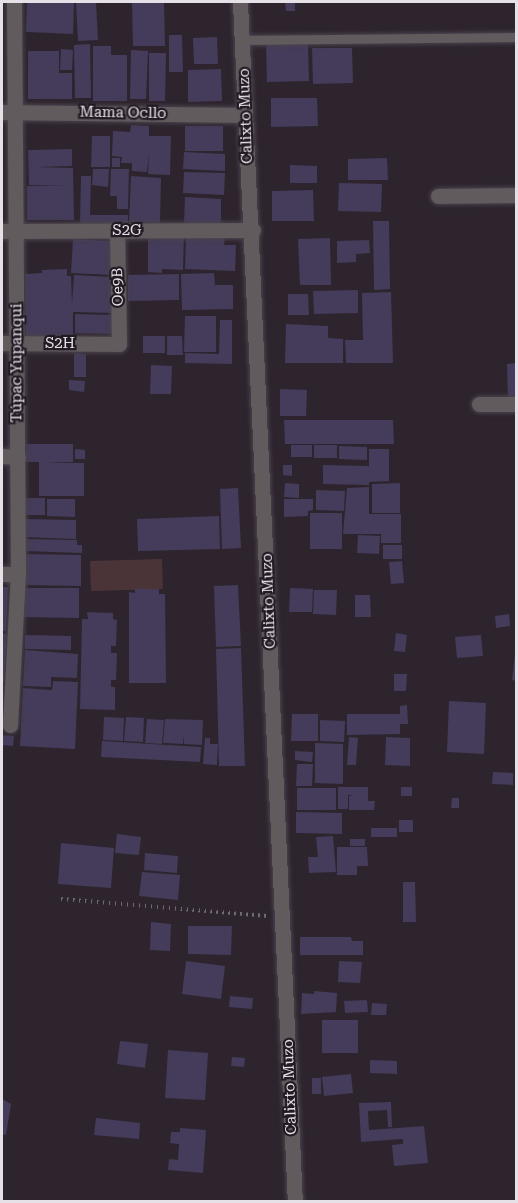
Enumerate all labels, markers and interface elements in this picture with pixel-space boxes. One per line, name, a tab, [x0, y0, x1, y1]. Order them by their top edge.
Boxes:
street label: Calixto Muzo	[235, 68, 257, 164]
street label: Mama Ocllo	[79, 103, 167, 123]
street label: S2G	[112, 222, 142, 240]
street label: Oe9B	[109, 268, 127, 306]
street label: Túpac Yupanqui	[8, 303, 26, 423]
street label: S2H	[45, 335, 75, 353]
street label: Calixto Muzo	[258, 553, 280, 649]
street label: Calixto Muzo	[279, 1039, 301, 1135]

